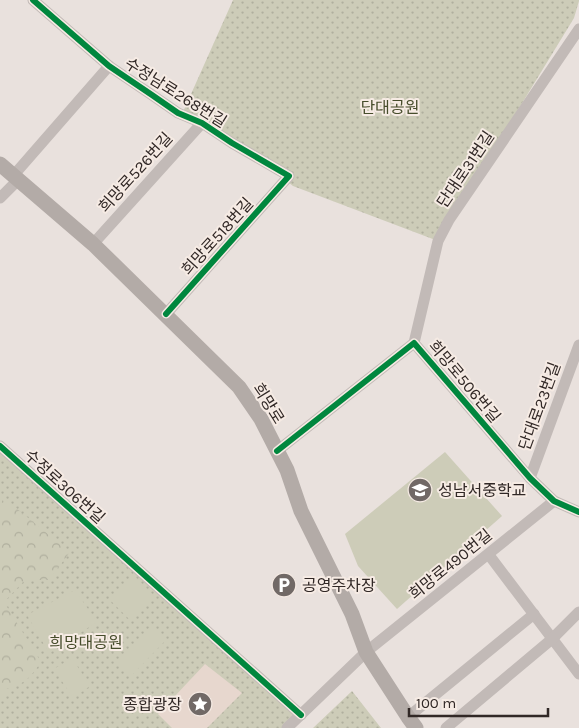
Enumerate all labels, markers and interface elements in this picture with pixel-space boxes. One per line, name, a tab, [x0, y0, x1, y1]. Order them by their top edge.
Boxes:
street label: 수정남로268번길	[121, 53, 230, 131]
park label: 단대공원	[361, 98, 419, 117]
street label: 단대로31번길	[433, 127, 498, 211]
street label: 희망로526번길	[94, 128, 176, 216]
street label: 희망로518번길	[178, 194, 257, 279]
street label: 희망로506번길	[425, 336, 504, 426]
street label: 단대로23번길	[515, 360, 564, 453]
street label: 희망로	[249, 380, 288, 427]
street label: 수정로306번길	[21, 445, 109, 527]
school or university icon: 성남서중학교	[407, 477, 433, 503]
place label: 성남서중학교	[438, 481, 526, 500]
street label: 희망로490번길	[405, 525, 496, 604]
parking icon: 공영주차장	[271, 572, 297, 598]
place label: 공영주차장	[302, 576, 376, 595]
park label: 희망대공원	[49, 633, 123, 652]
scale bar	[409, 686, 548, 718]
place icon: 종합광장	[187, 691, 213, 717]
text: 100 m	[416, 694, 456, 712]
place label: 종합광장	[123, 695, 182, 714]

